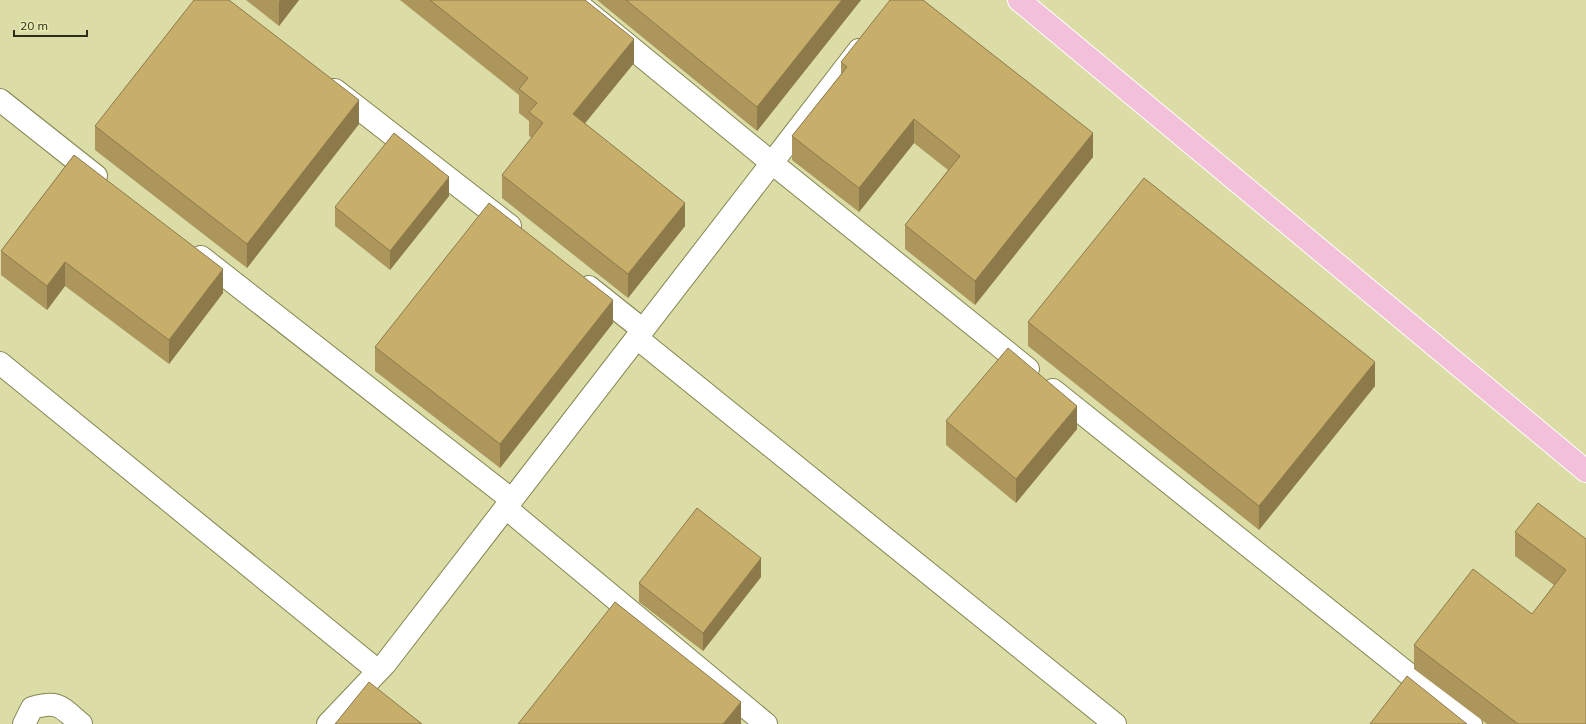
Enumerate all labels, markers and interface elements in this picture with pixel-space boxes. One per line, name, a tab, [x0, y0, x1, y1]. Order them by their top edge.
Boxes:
scale bar	[14, 12, 87, 38]
text: 20 m	[20, 18, 48, 33]

